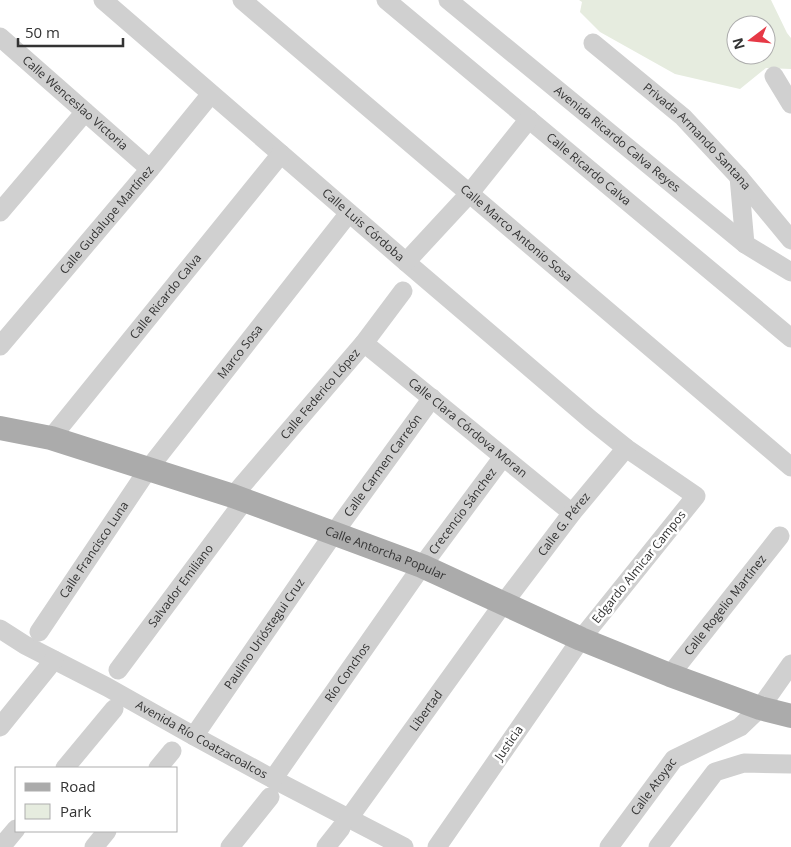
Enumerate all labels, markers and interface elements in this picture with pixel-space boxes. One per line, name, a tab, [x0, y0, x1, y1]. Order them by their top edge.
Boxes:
scale bar	[18, 15, 122, 47]
north arrow	[726, 15, 776, 65]
text: 50 m	[25, 22, 60, 42]
text: N	[727, 36, 749, 52]
street label: Calle Wenceslao Victoria	[19, 51, 132, 154]
street label: Privada Armando Santana	[640, 79, 755, 193]
street label: Avenida Ricardo Calva Reyes	[551, 82, 685, 196]
street label: Calle Ricardo Calva	[543, 128, 635, 209]
street label: Calle Gudalupe Martínez	[55, 162, 157, 278]
street label: Calle Marco Antonio Sosa	[457, 180, 576, 285]
street label: Calle Luis Córdoba	[319, 184, 408, 265]
street label: Calle Ricardo Calva	[125, 250, 205, 343]
street label: Marco Sosa	[213, 321, 266, 382]
street label: Calle Federico López	[276, 345, 364, 443]
street label: Calle Clara Córdova Moran	[405, 374, 531, 481]
street label: Calle Carmen Carreón	[340, 410, 426, 520]
street label: Crecencio Sánchez	[424, 464, 500, 558]
street label: Calle G. Pérez	[533, 488, 594, 559]
street label: Calle Francisco Luna	[55, 498, 132, 601]
street label: Edgardo Almicar Campos	[588, 506, 690, 627]
street label: Calle Antorcha Popular	[323, 522, 449, 584]
street label: Salvador Emiliano	[144, 540, 217, 631]
street label: Calle Rogelio Martínez	[680, 551, 770, 659]
street label: Paulino Urióstegui Cruz	[220, 575, 308, 692]
street label: Río Conchos	[320, 639, 374, 705]
street label: Libertad	[405, 687, 446, 734]
street label: Avenida Río Coatzacoalcos	[133, 696, 271, 783]
street label: Justicia	[490, 722, 527, 764]
street label: Calle Atoyac	[626, 754, 680, 819]
legend	[15, 767, 178, 832]
text: Road	[60, 776, 96, 796]
text: Park	[60, 801, 91, 821]

